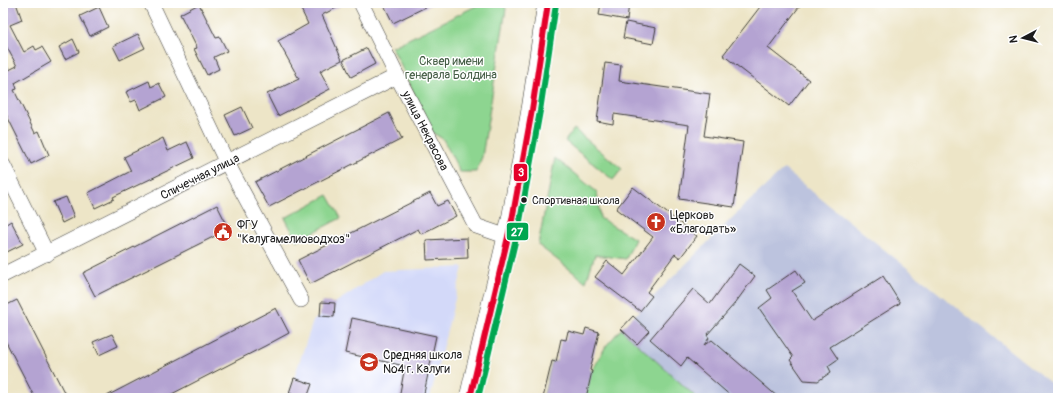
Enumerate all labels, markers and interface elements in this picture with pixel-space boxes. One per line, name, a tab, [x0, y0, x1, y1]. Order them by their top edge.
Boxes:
north arrow	[1003, 18, 1043, 58]
text: N	[1007, 34, 1020, 44]
park label: Сквер имени генерала Болдина	[405, 54, 497, 83]
street label: улица Некрасова	[398, 88, 452, 174]
street label: Спичечная улица	[158, 150, 242, 203]
line badge: 3	[513, 163, 528, 182]
text: 3	[518, 166, 524, 179]
place label: Спортивная школа	[532, 194, 620, 207]
marker: Спортивная школа	[519, 195, 529, 205]
place label: Церковь «Благодать»	[670, 208, 736, 237]
church icon: Церковь «Благодать»	[645, 211, 667, 233]
place label: ФГУ "Калугамелиоводхоз"	[237, 218, 350, 247]
public building icon: ФГУ "Калугамелиоводхоз"	[212, 221, 234, 243]
line badge: 27	[506, 222, 529, 241]
text: 27	[511, 226, 523, 239]
place label: Средняя школа №4 г. Калуги	[383, 348, 463, 377]
school or university icon: Средняя школа №4 г. Калуги	[358, 351, 380, 373]

